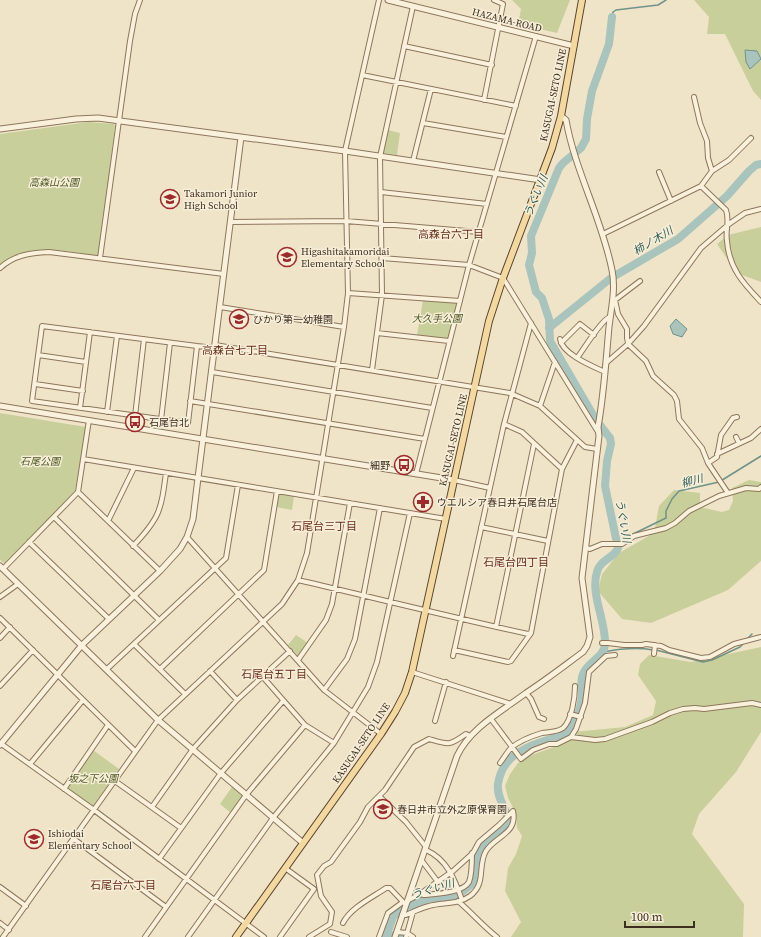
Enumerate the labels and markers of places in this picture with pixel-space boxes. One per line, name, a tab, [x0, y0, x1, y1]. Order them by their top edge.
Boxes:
place label: Takamori Junior High School	[184, 187, 258, 212]
school or university icon: Takamori Junior High School	[159, 188, 181, 210]
place label: Higashitakamoridai Elementary School	[301, 245, 389, 270]
school or university icon: Higashitakamoridai Elementary School	[276, 246, 298, 268]
school or university icon: ひかり第一幼稚園	[228, 308, 250, 330]
place label: ひかり第一幼稚園	[253, 313, 333, 326]
bus stop icon: 石尾台北	[124, 411, 146, 433]
place label: 石尾台北	[149, 416, 189, 429]
bus stop icon: 細野	[393, 454, 415, 476]
place label: 細野	[370, 459, 390, 472]
pharmacy icon: ウエルシア春日井石尾台店	[412, 491, 434, 513]
place label: ウエルシア春日井石尾台店	[437, 496, 557, 509]
school or university icon: 春日井市立外之原保育園	[372, 798, 394, 820]
place label: 春日井市立外之原保育園	[397, 803, 507, 816]
place label: Ishiodai Elementary School	[48, 827, 132, 852]
school or university icon: Ishiodai Elementary School	[23, 828, 45, 850]

